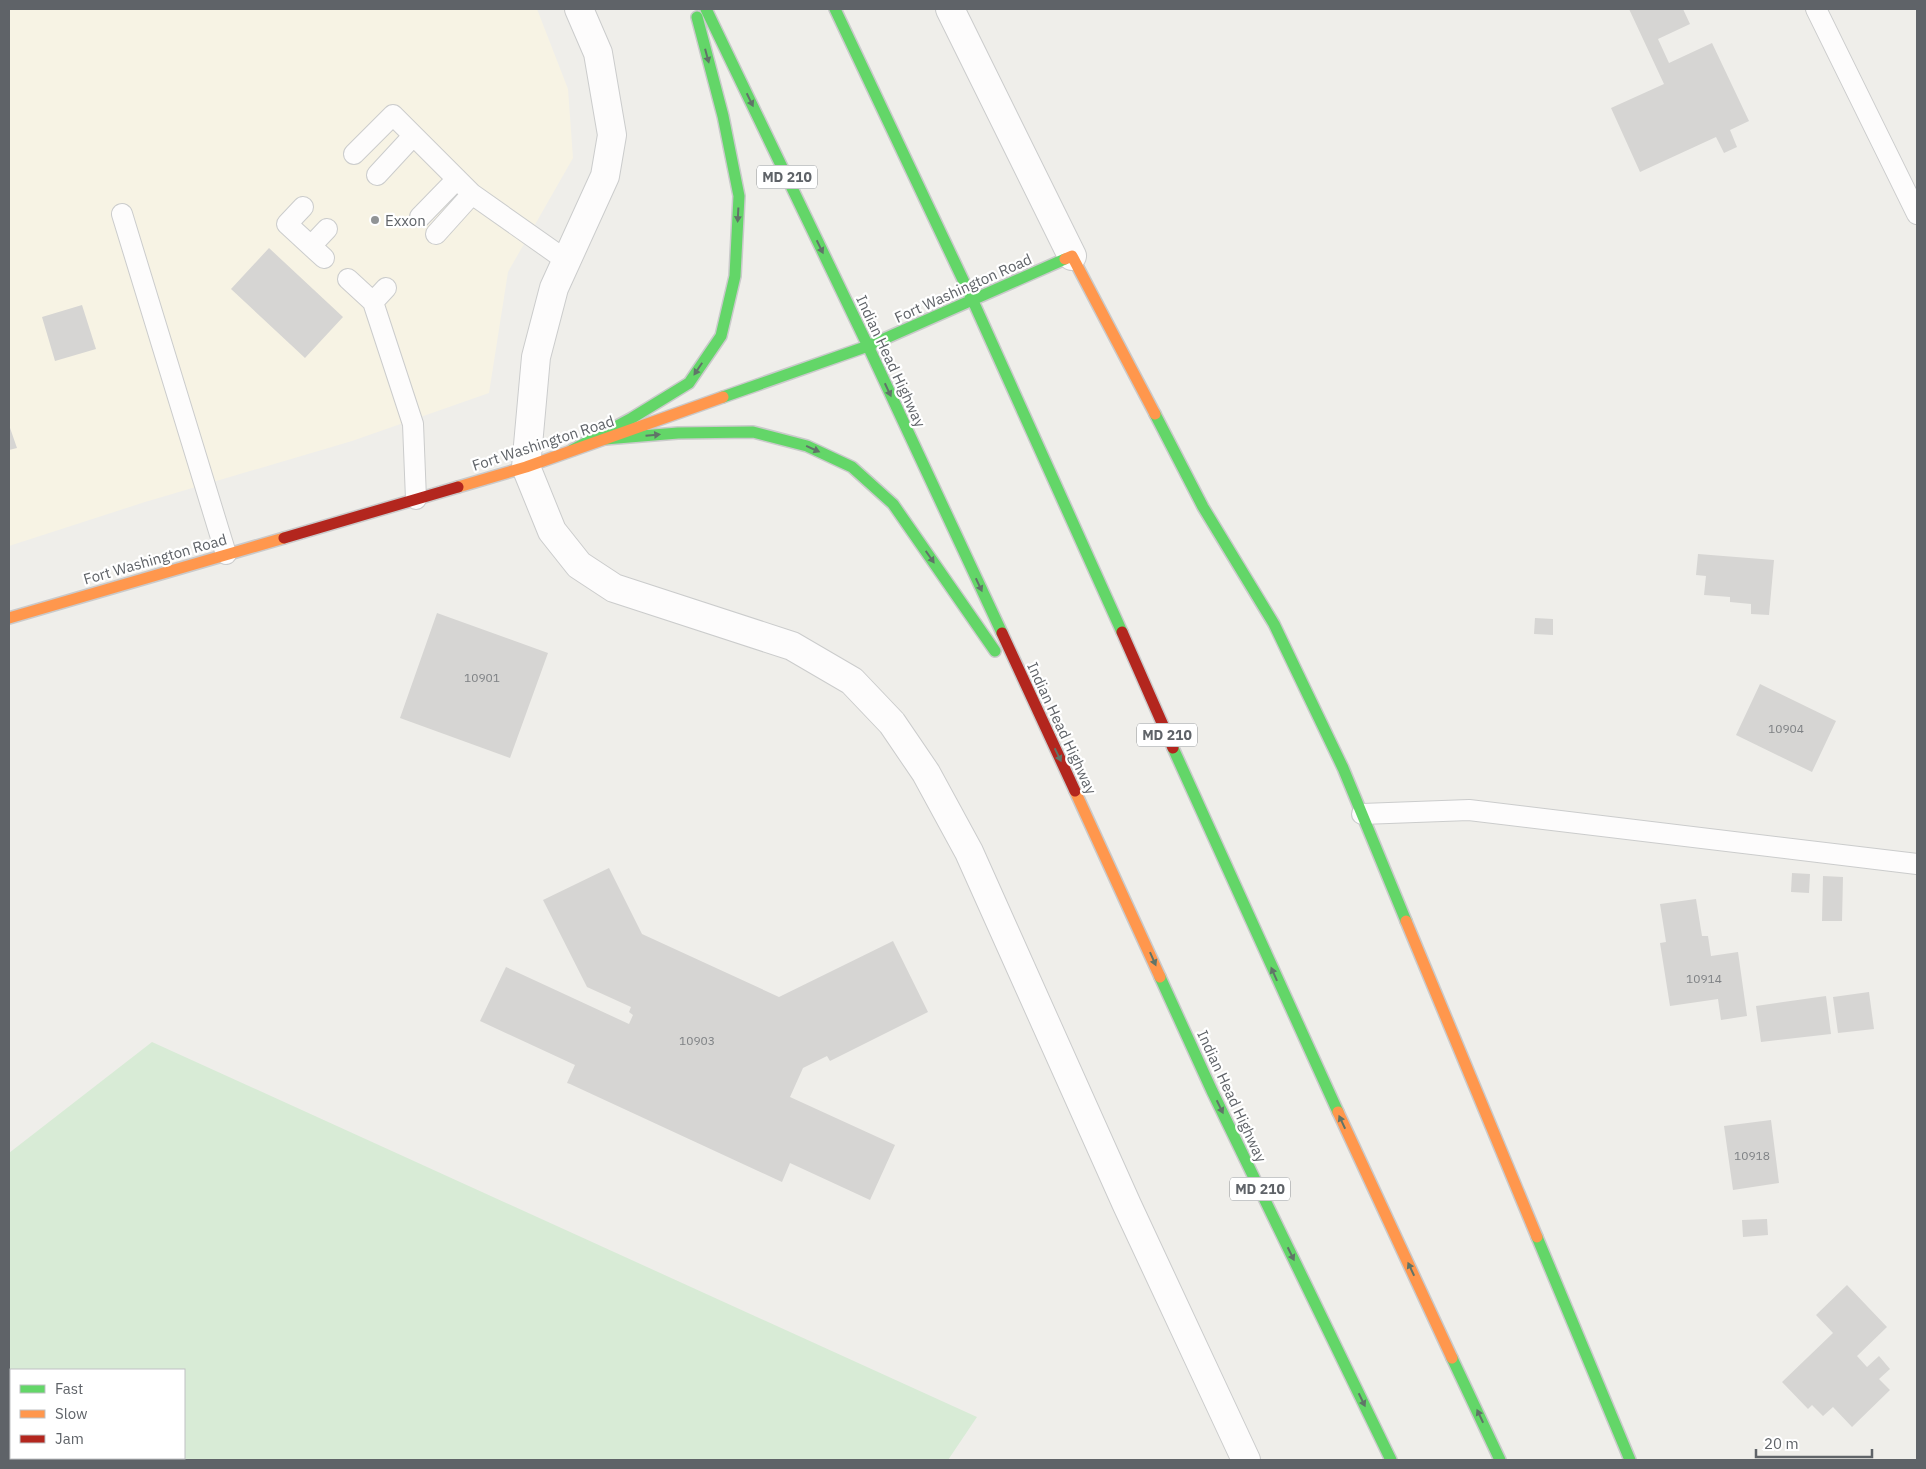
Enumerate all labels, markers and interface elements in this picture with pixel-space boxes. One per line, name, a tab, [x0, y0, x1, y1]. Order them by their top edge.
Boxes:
one-way arrow	[703, 48, 711, 63]
one-way arrow	[746, 93, 754, 107]
road number: MD 210	[757, 166, 817, 188]
one-way arrow	[733, 207, 741, 223]
place label: Exxon	[385, 211, 426, 230]
marker: Exxon	[369, 214, 381, 226]
one-way arrow	[816, 239, 824, 254]
street label: Fort Washington Road	[891, 249, 1035, 327]
street label: Indian Head Highway	[852, 292, 930, 431]
one-way arrow	[694, 362, 703, 376]
one-way arrow	[885, 383, 893, 397]
street label: Fort Washington Road	[470, 411, 616, 475]
one-way arrow	[646, 430, 662, 438]
one-way arrow	[806, 446, 820, 454]
street label: Fort Washington Road	[81, 529, 229, 589]
one-way arrow	[925, 550, 935, 564]
one-way arrow	[975, 578, 983, 592]
street label: Indian Head Highway	[1023, 659, 1101, 798]
house number: 10901	[464, 670, 500, 685]
house number: 10904	[1768, 721, 1804, 736]
road number: MD 210	[1137, 724, 1197, 746]
one-way arrow	[1055, 748, 1063, 762]
one-way arrow	[1149, 952, 1157, 966]
one-way arrow	[1270, 967, 1278, 981]
house number: 10914	[1686, 971, 1722, 986]
street label: Indian Head Highway	[1193, 1027, 1271, 1166]
house number: 10903	[679, 1033, 715, 1048]
one-way arrow	[1217, 1100, 1225, 1114]
one-way arrow	[1338, 1114, 1347, 1129]
house number: 10918	[1734, 1148, 1770, 1163]
road number: MD 210	[1230, 1178, 1290, 1200]
one-way arrow	[1287, 1246, 1295, 1261]
one-way arrow	[1407, 1262, 1415, 1276]
legend	[10, 1369, 185, 1459]
text: Fast	[55, 1379, 83, 1398]
one-way arrow	[1358, 1393, 1366, 1407]
text: Slow	[55, 1404, 88, 1423]
one-way arrow	[1475, 1409, 1483, 1423]
scale bar	[1756, 1426, 1872, 1458]
text: Jam	[55, 1429, 84, 1448]
text: 20 m	[1764, 1434, 1799, 1453]

